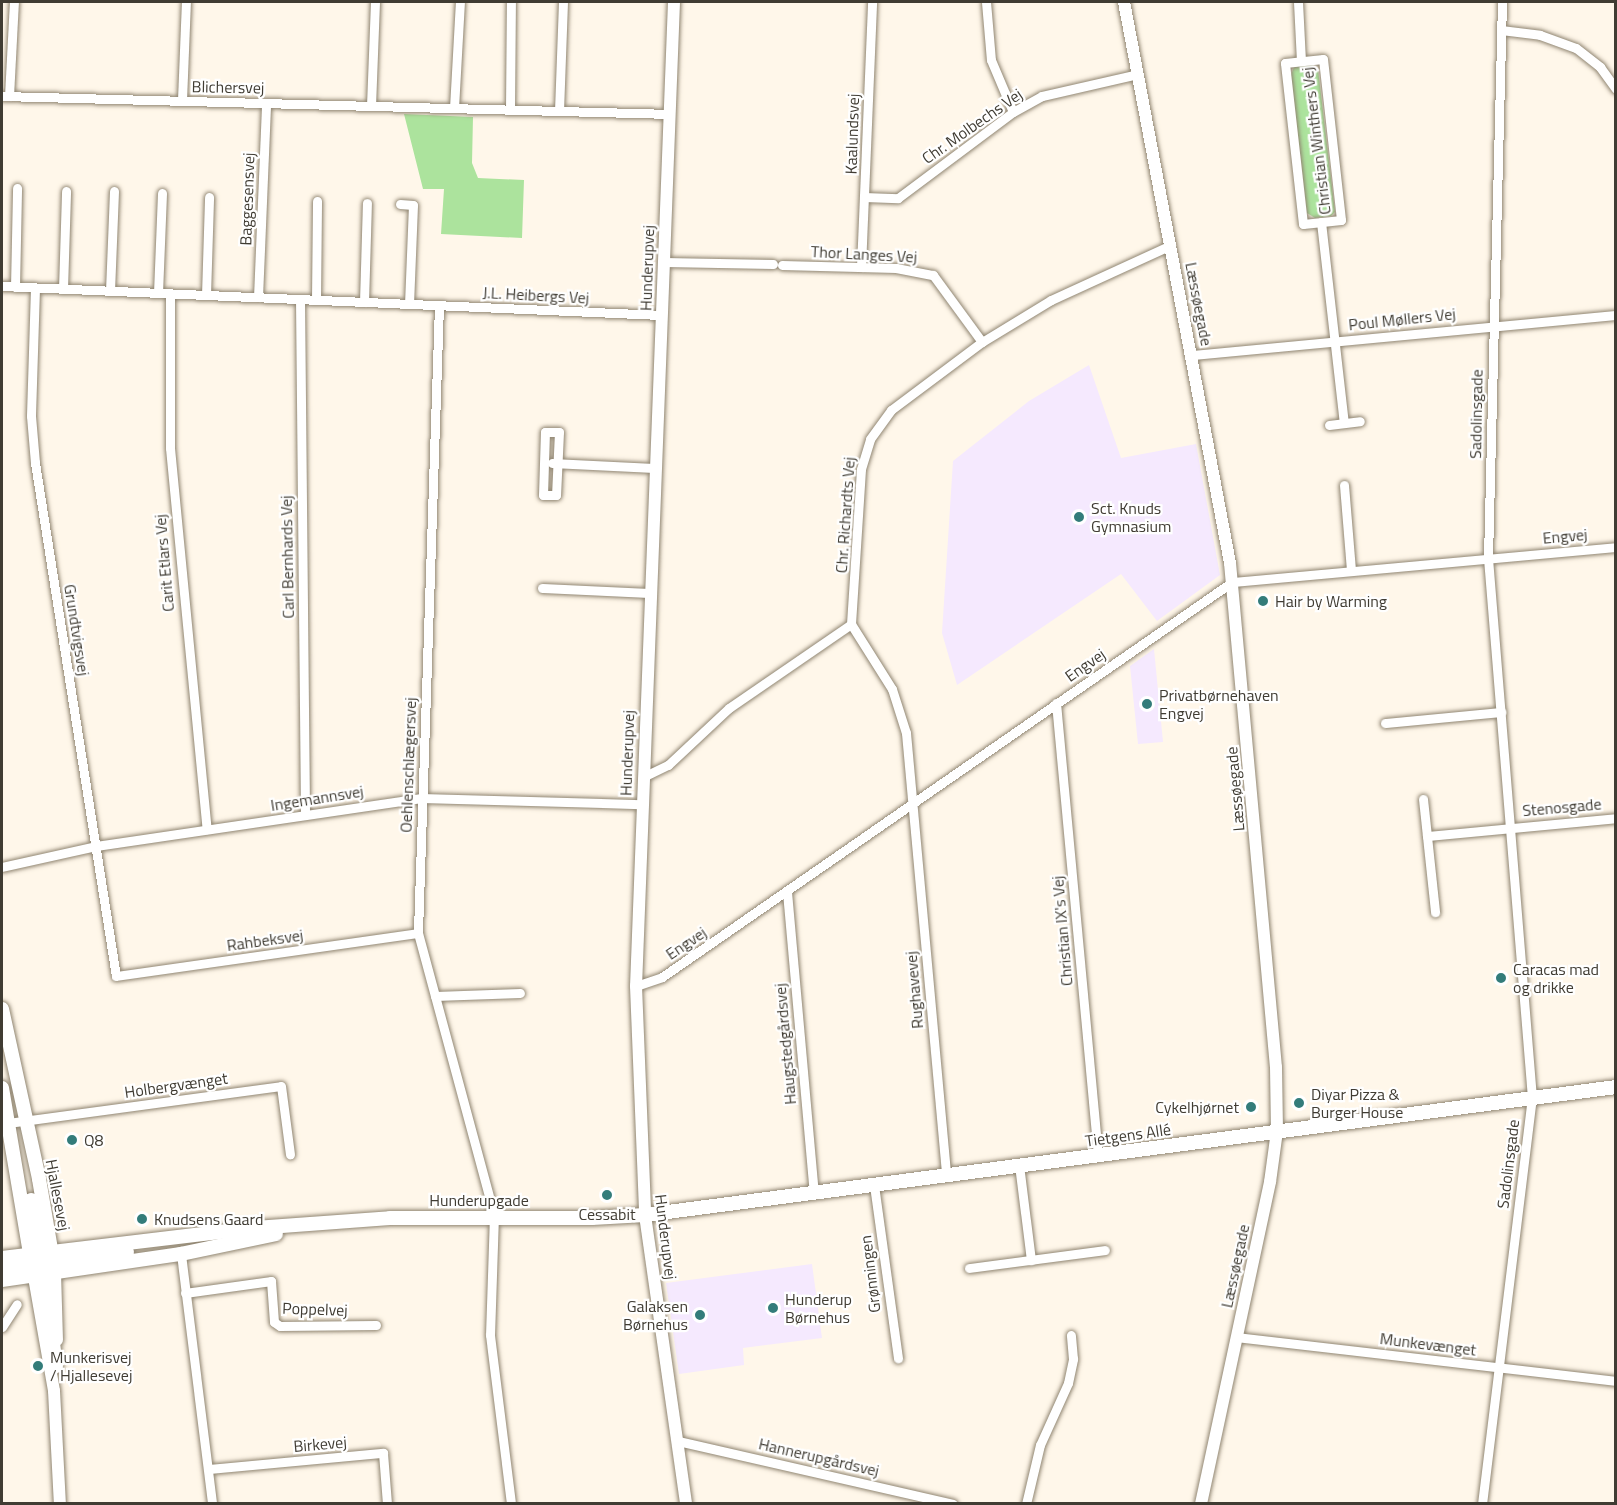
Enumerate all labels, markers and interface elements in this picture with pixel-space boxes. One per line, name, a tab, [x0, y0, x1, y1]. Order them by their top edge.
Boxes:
street label: Christian Winthers Vej	[1297, 66, 1335, 216]
street label: Blichersvej	[191, 77, 265, 97]
street label: Chr. Molbechs Vej	[918, 84, 1026, 168]
street label: Kaalundsvej	[841, 93, 863, 175]
street label: Baggesensvej	[236, 152, 258, 246]
street label: Hunderupvej	[636, 225, 658, 311]
street label: Thor Langes Vej	[810, 242, 918, 266]
street label: Læssøegade	[1181, 261, 1217, 347]
street label: J.L. Heibergs Vej	[482, 283, 590, 307]
street label: Poul Møllers Vej	[1347, 304, 1457, 334]
street label: Sadolinsgade	[1466, 369, 1486, 459]
street label: Chr. Richardts Vej	[831, 456, 859, 574]
street label: Carl Bernhards Vej	[276, 495, 298, 619]
place label: Sct. Knuds Gymnasium	[1091, 498, 1171, 536]
marker: Sct. Knuds Gymnasium	[1072, 510, 1086, 524]
street label: Carit Etlars Vej	[150, 513, 178, 613]
street label: Engvej	[1542, 524, 1588, 548]
street label: Grundtvigsvej	[60, 583, 94, 677]
place label: Hair by Warming	[1275, 591, 1387, 611]
marker: Hair by Warming	[1256, 594, 1270, 608]
street label: Engvej	[1061, 644, 1109, 686]
place label: Privatbørnehaven Engvej	[1159, 685, 1279, 723]
street label: Oehlenschlægersvej	[396, 697, 420, 833]
marker: Privatbørnehaven Engvej	[1140, 697, 1154, 711]
street label: Hunderupvej	[616, 710, 638, 796]
street label: Læssøegade	[1222, 746, 1248, 832]
street label: Ingemannsvej	[269, 781, 365, 815]
street label: Stenosgade	[1522, 794, 1602, 820]
street label: Christian IX's Vej	[1048, 875, 1076, 987]
street label: Engvej	[662, 923, 710, 963]
street label: Rahbeksvej	[225, 925, 305, 955]
street label: Rughavevej	[901, 950, 927, 1030]
place label: Caracas mad og drikke	[1513, 959, 1599, 997]
marker: Caracas mad og drikke	[1494, 971, 1508, 985]
street label: Haugstedgårdsvej	[770, 983, 800, 1105]
street label: Holbergvænget	[123, 1068, 229, 1102]
place label: Diyar Pizza & Burger House	[1311, 1084, 1403, 1122]
marker: Diyar Pizza & Burger House	[1292, 1096, 1306, 1110]
place label: Cykelhjørnet	[1155, 1097, 1239, 1117]
marker: Cykelhjørnet	[1244, 1100, 1258, 1114]
street label: Sadolinsgade	[1493, 1118, 1523, 1210]
street label: Tietgens Allé	[1084, 1119, 1172, 1151]
place label: Q8	[84, 1130, 104, 1150]
marker: Q8	[65, 1133, 79, 1147]
street label: Hjallesevej	[42, 1158, 74, 1232]
marker: Cessabit	[600, 1188, 614, 1202]
street label: Hunderupgade	[429, 1190, 529, 1210]
street label: Hunderupvej	[651, 1193, 681, 1281]
place label: Cessabit	[578, 1204, 636, 1224]
place label: Knudsens Gaard	[154, 1209, 263, 1229]
marker: Knudsens Gaard	[135, 1212, 149, 1226]
street label: Læssøegade	[1217, 1223, 1253, 1309]
street label: Grønningen	[856, 1234, 884, 1314]
place label: Hunderup Børnehus	[785, 1289, 852, 1327]
place label: Galaksen Børnehus	[623, 1296, 688, 1334]
street label: Poppelvej	[282, 1298, 348, 1320]
marker: Hunderup Børnehus	[766, 1301, 780, 1315]
marker: Galaksen Børnehus	[693, 1308, 707, 1322]
street label: Munkevænget	[1379, 1329, 1477, 1359]
place label: Munkerisvej / Hjallesevej	[50, 1347, 132, 1385]
marker: Munkerisvej / Hjallesevej	[31, 1359, 45, 1373]
street label: Birkevej	[293, 1432, 347, 1456]
street label: Hannerupgårdsvej	[757, 1434, 881, 1480]

